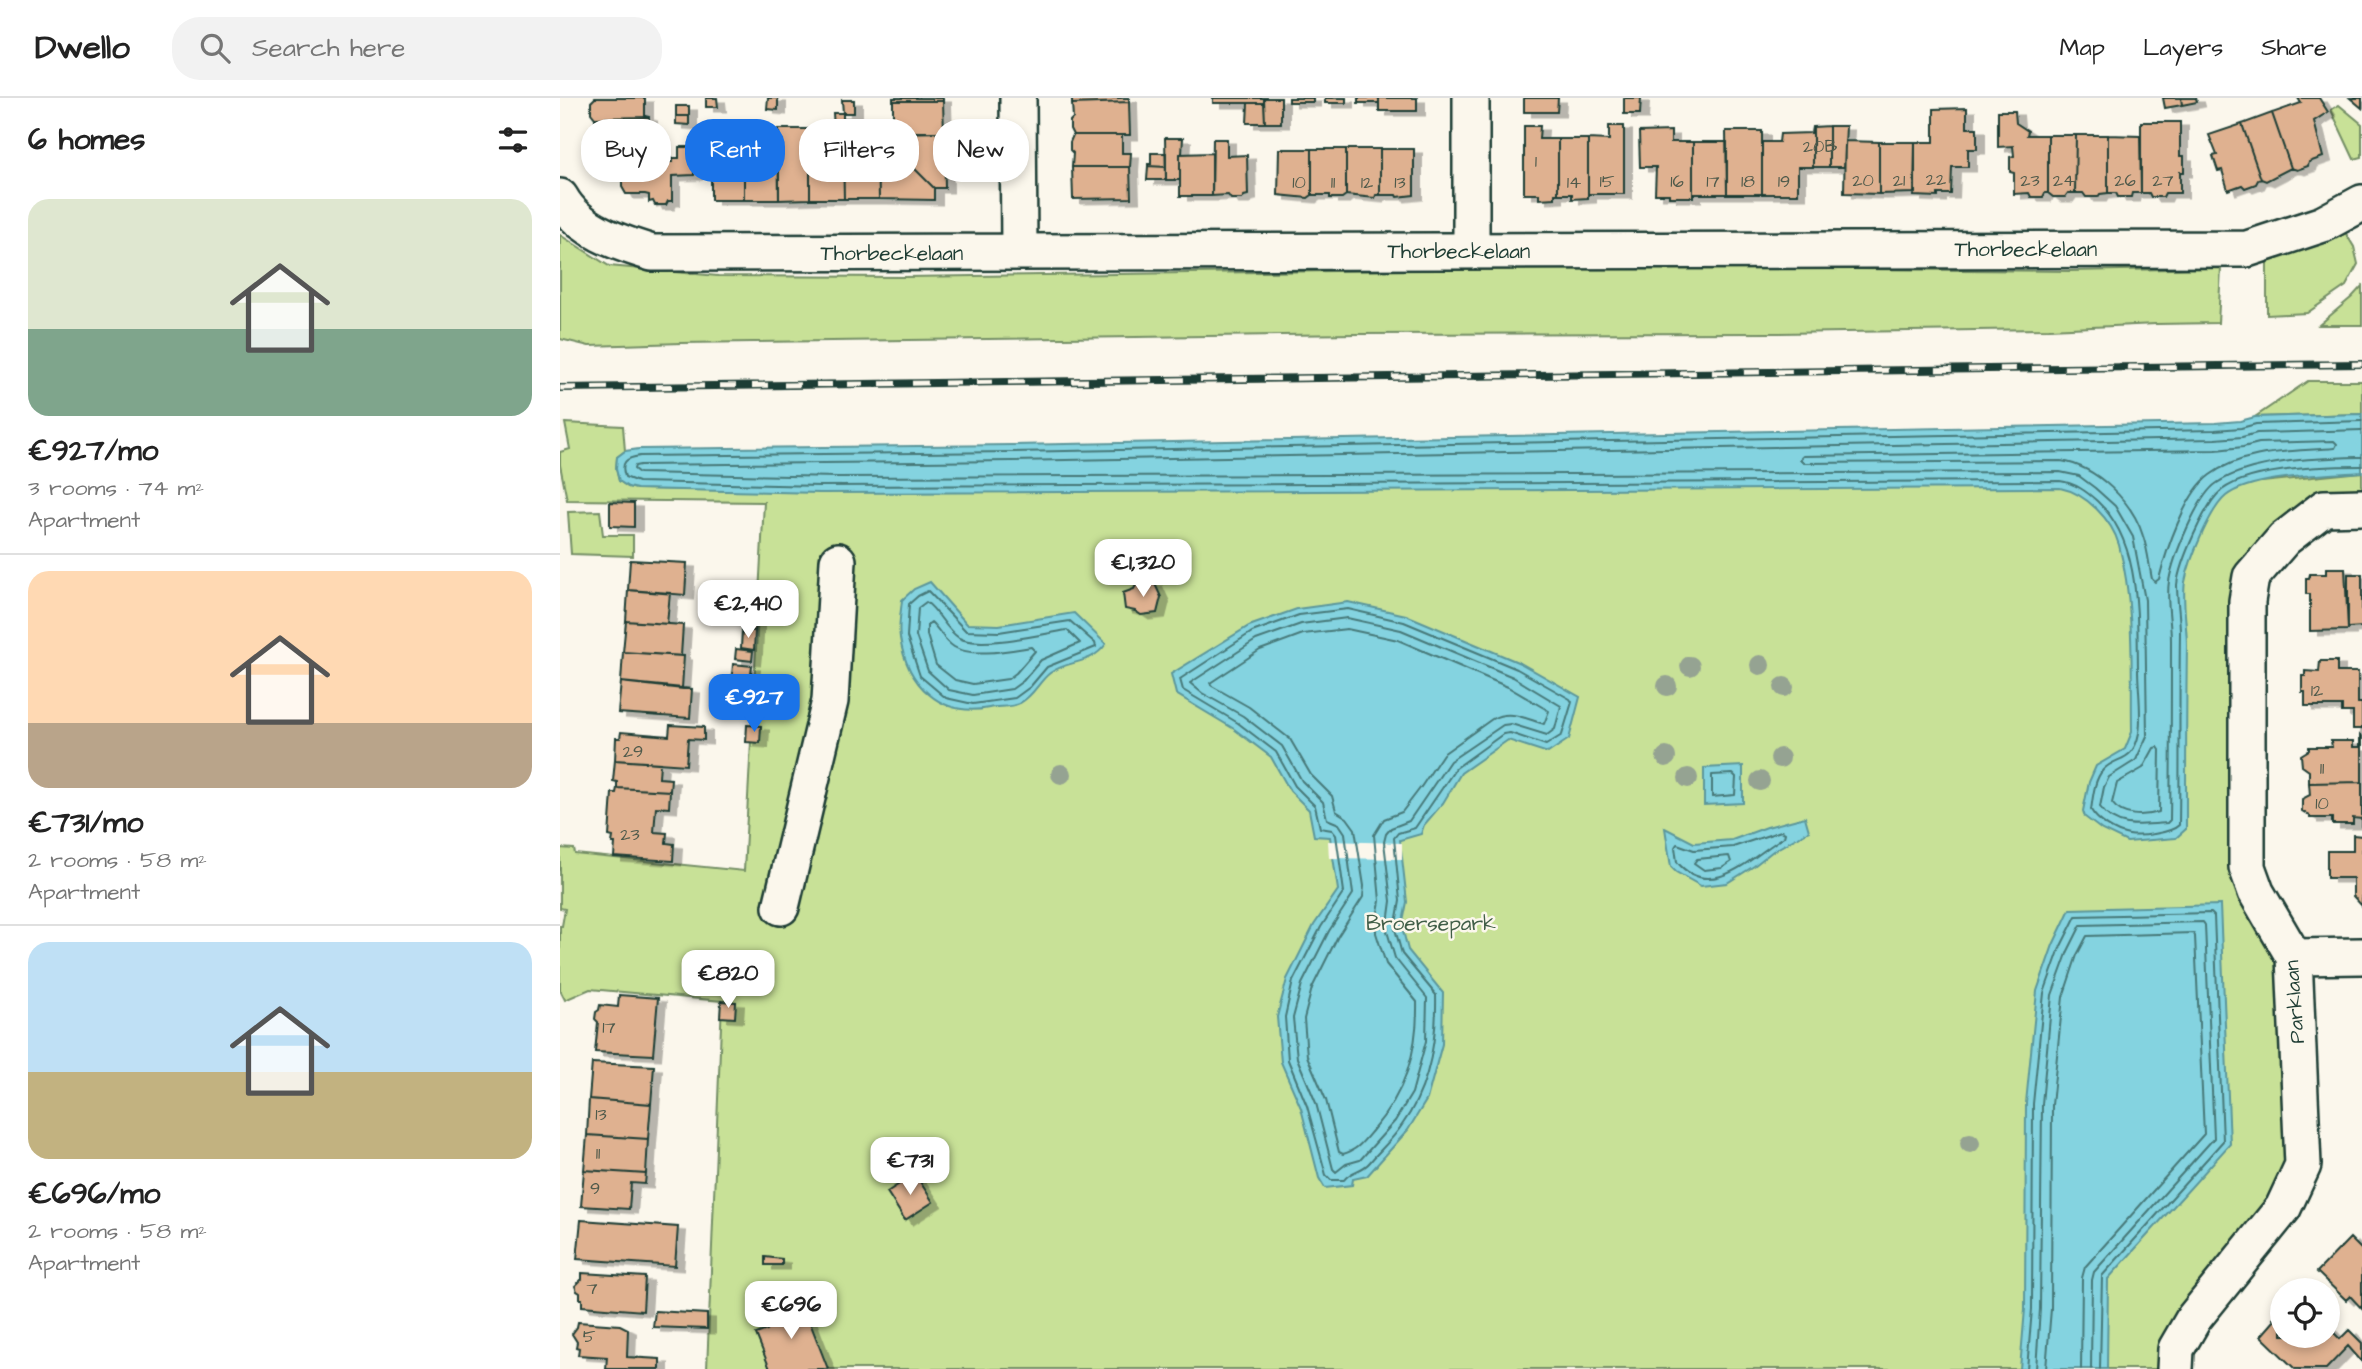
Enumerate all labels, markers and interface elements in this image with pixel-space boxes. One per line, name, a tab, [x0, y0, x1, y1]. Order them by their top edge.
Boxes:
search box	[172, 17, 662, 80]
text: Dwello	[35, 25, 130, 71]
icon: search	[196, 29, 234, 67]
text: Search here	[252, 30, 405, 66]
text: Map	[2060, 31, 2105, 65]
text: Layers	[2143, 31, 2223, 65]
text: Share	[2261, 31, 2327, 65]
text: 6 homes	[28, 119, 145, 161]
chip: Buy	[581, 119, 671, 182]
chip: Rent	[685, 119, 785, 182]
chip: Filters	[799, 119, 919, 182]
chip: New	[933, 119, 1029, 182]
icon: filters	[494, 121, 532, 159]
house number: 20B	[1803, 134, 1837, 159]
house number: 1	[1535, 149, 1537, 174]
house number: 22	[1926, 167, 1947, 192]
house number: 20	[1852, 168, 1874, 193]
house number: 21	[1893, 168, 1905, 193]
house number: 23	[2020, 168, 2040, 193]
house number: 24	[2053, 168, 2075, 193]
house number: 26	[2114, 168, 2136, 193]
house number: 27	[2152, 168, 2174, 193]
house number: 15	[1599, 169, 1615, 194]
house number: 16	[1670, 169, 1684, 194]
house number: 17	[1706, 169, 1720, 194]
house number: 18	[1741, 169, 1755, 194]
house number: 19	[1778, 169, 1790, 194]
house number: 10	[1292, 170, 1306, 195]
house number: 11	[1331, 170, 1335, 195]
house number: 12	[1361, 170, 1374, 195]
house number: 13	[1394, 170, 1406, 195]
house number: 14	[1567, 170, 1581, 195]
street label: Thorbeckelaan	[1955, 235, 2097, 264]
street label: Thorbeckelaan	[1388, 237, 1530, 266]
street label: Thorbeckelaan	[821, 239, 963, 268]
icon: home	[217, 245, 343, 371]
text: €927/mo	[28, 430, 158, 472]
text: 3 rooms · 74 m²	[28, 472, 204, 504]
text: Apartment	[28, 504, 140, 536]
pin: €1,320	[1086, 540, 1200, 599]
text: €1,320	[1111, 546, 1175, 578]
pin: €2,410	[691, 580, 805, 640]
text: €2,410	[714, 587, 782, 619]
icon: home	[217, 617, 343, 743]
pin: €927	[713, 674, 795, 734]
house number: 12	[2311, 678, 2324, 703]
text: €927	[725, 681, 783, 713]
house number: 29	[623, 739, 643, 764]
house number: 11	[2320, 756, 2324, 781]
house number: 10	[2315, 791, 2329, 816]
text: €731/mo	[28, 802, 143, 844]
house number: 23	[620, 822, 640, 847]
text: 2 rooms · 58 m²	[28, 844, 207, 876]
text: Apartment	[28, 876, 140, 908]
park label: Broersepark	[1366, 909, 1496, 939]
pin: €820	[687, 950, 769, 1010]
text: €820	[698, 957, 758, 989]
street label: Parklaan	[2277, 959, 2312, 1045]
icon: home	[217, 988, 343, 1114]
house number: 17	[602, 1015, 616, 1040]
house number: 13	[595, 1102, 607, 1127]
pin: €731	[869, 1138, 951, 1197]
house number: 11	[596, 1141, 600, 1166]
text: €731	[886, 1144, 934, 1176]
text: €696/mo	[28, 1173, 160, 1215]
house number: 9	[590, 1176, 600, 1201]
text: 2 rooms · 58 m²	[28, 1215, 207, 1247]
text: Apartment	[28, 1247, 140, 1279]
house number: 7	[586, 1276, 598, 1301]
map controls	[2270, 1278, 2340, 1348]
button: locate	[2270, 1278, 2340, 1348]
pin: €696	[750, 1282, 832, 1341]
text: €696	[761, 1288, 821, 1320]
house number: 5	[583, 1324, 596, 1349]

